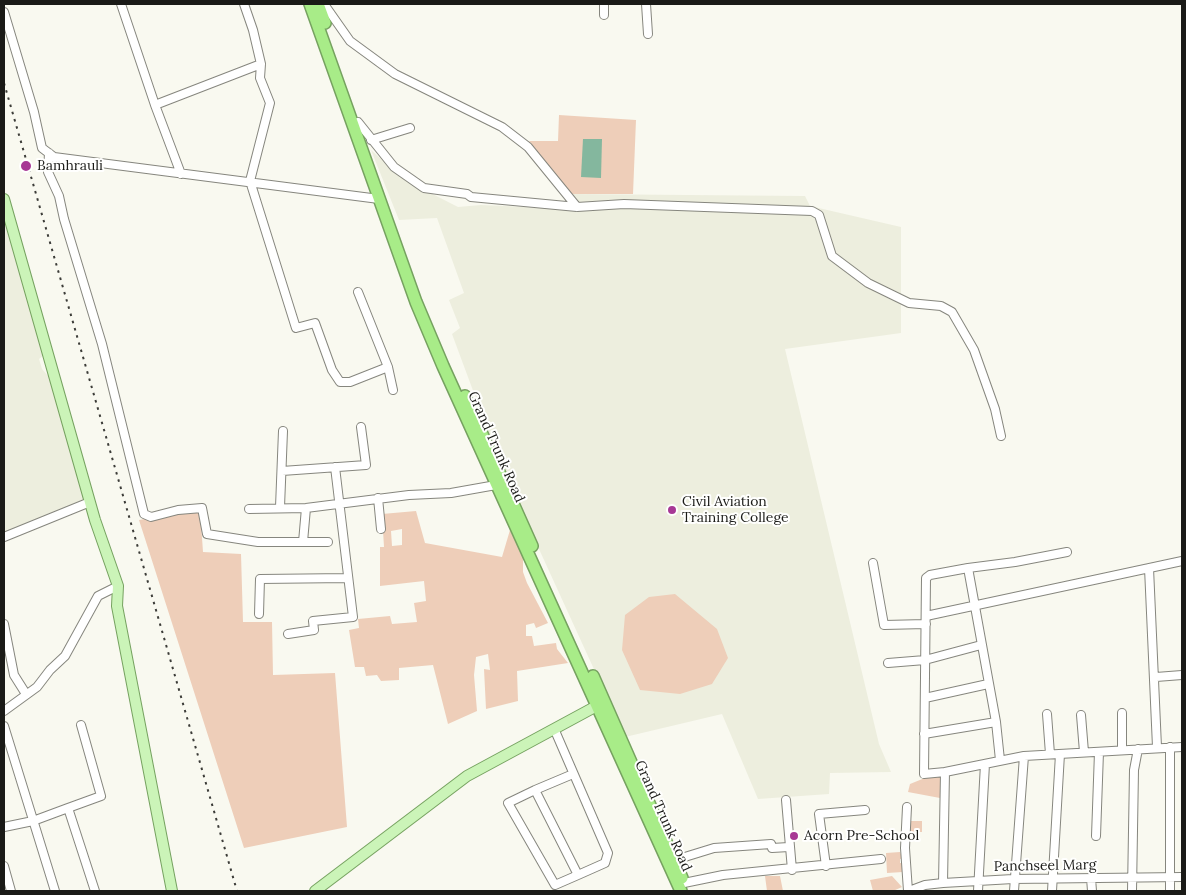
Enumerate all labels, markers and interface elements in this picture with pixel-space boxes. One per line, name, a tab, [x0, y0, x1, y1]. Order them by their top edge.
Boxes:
place label: Bamhrauli	[37, 158, 103, 174]
marker: Bamhrauli	[19, 159, 33, 173]
street label: Grand Trunk Road	[464, 389, 528, 505]
place label: Civil Aviation Training College	[682, 494, 789, 526]
marker: Civil Aviation Training College	[666, 504, 678, 516]
street label: Grand Trunk Road	[631, 758, 695, 874]
place label: Acorn Pre-School	[804, 828, 919, 844]
marker: Acorn Pre-School	[788, 830, 800, 842]
street label: Panchseel Marg	[993, 857, 1097, 875]

